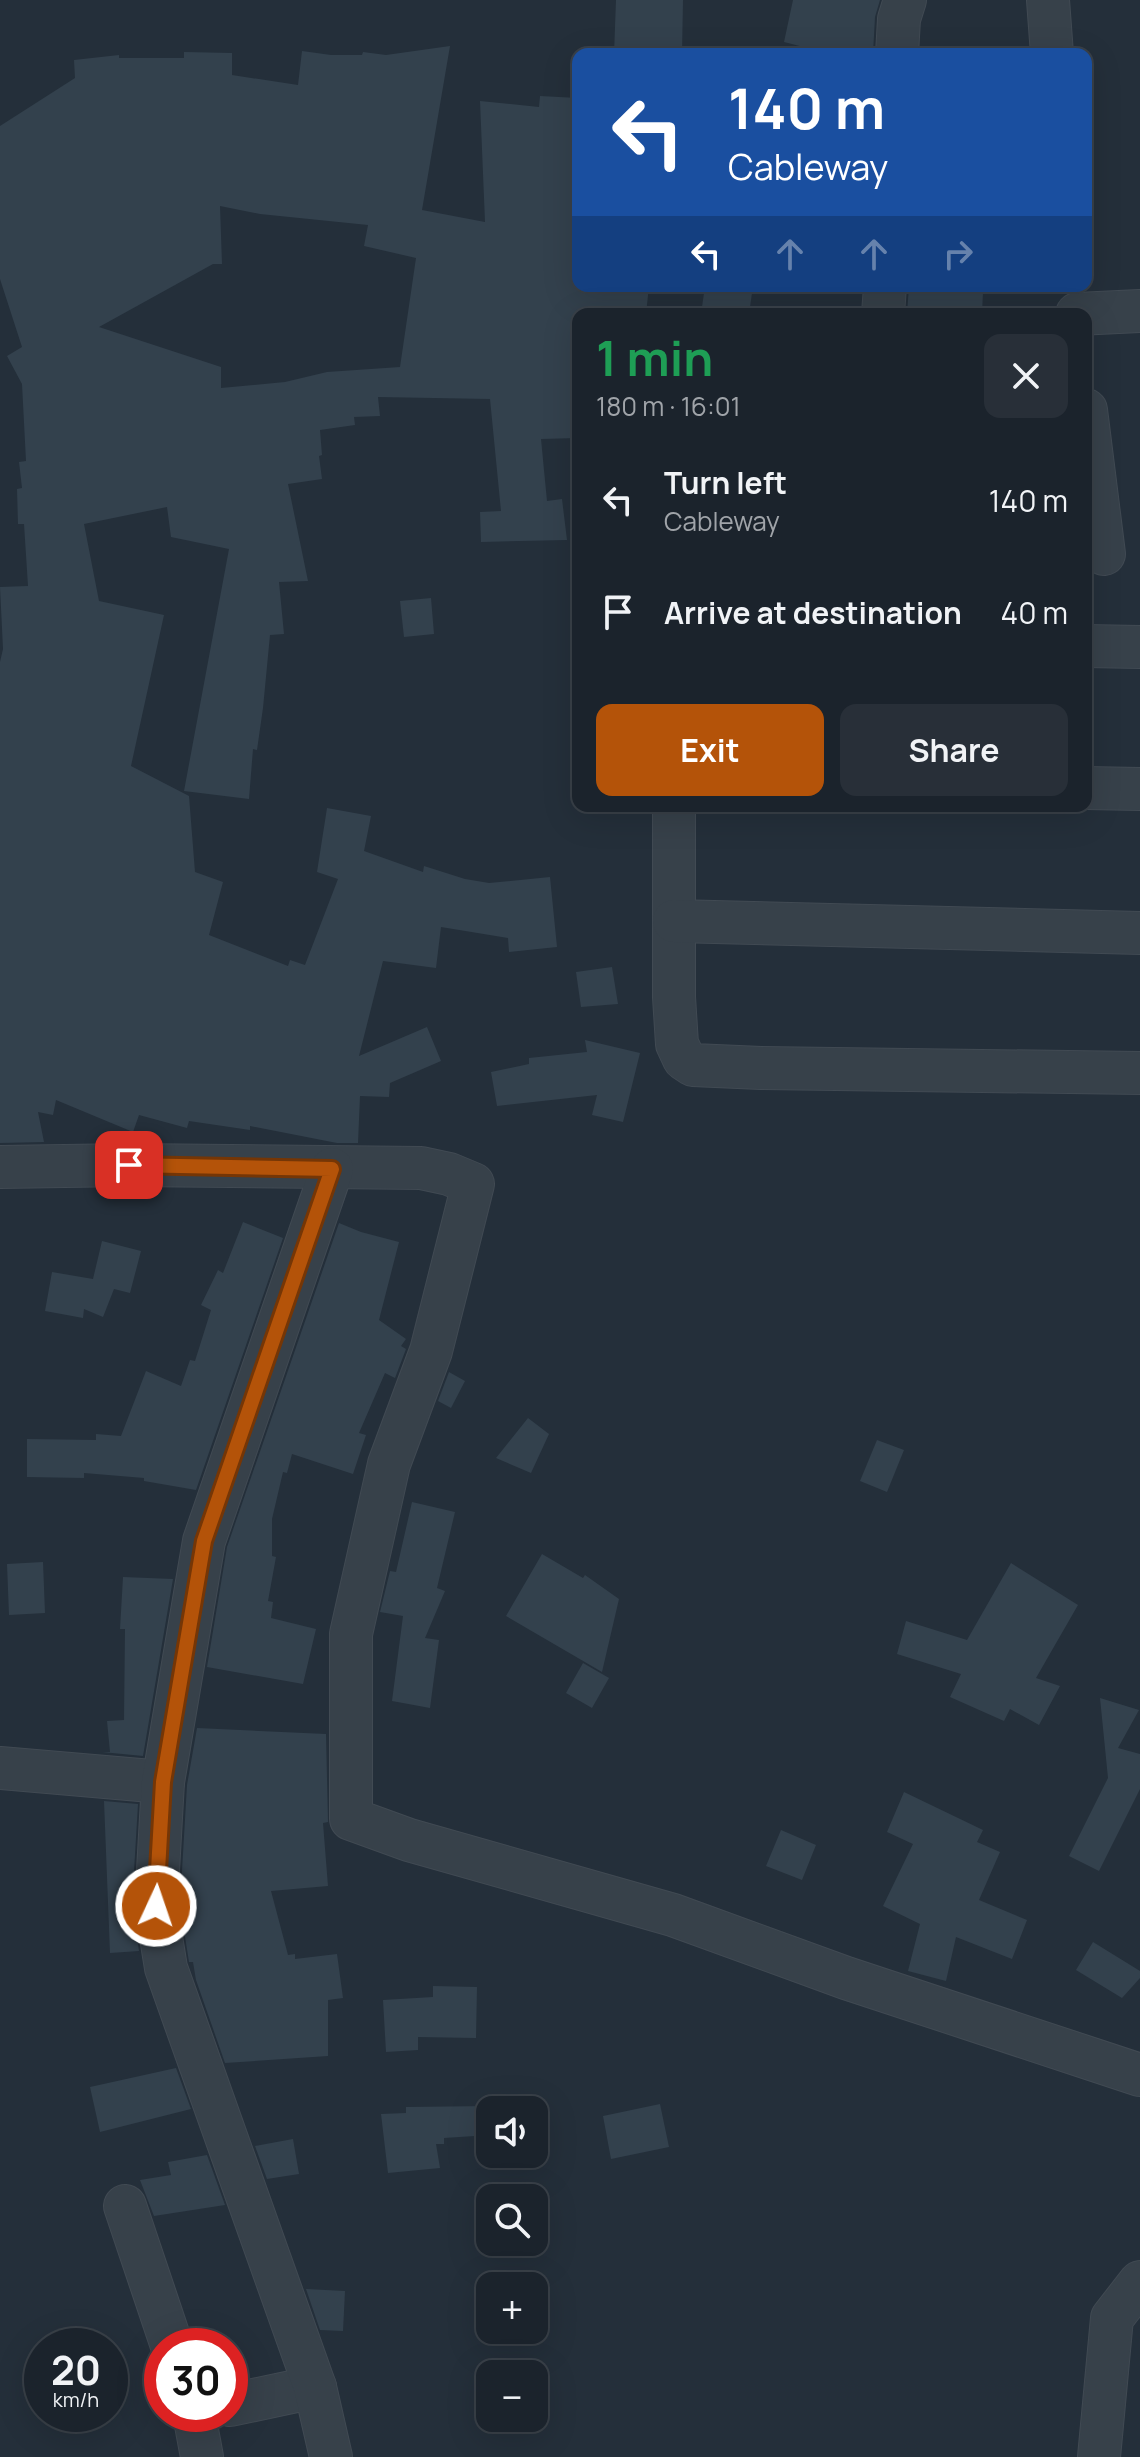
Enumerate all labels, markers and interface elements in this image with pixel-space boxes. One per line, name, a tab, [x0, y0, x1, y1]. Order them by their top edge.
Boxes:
text: 140 m	[728, 69, 885, 146]
icon: left	[596, 80, 700, 184]
text: Cableway	[728, 142, 888, 191]
icon: left	[684, 232, 728, 276]
icon: ahead	[768, 232, 812, 276]
icon: ahead	[852, 232, 896, 276]
icon: right	[936, 232, 980, 276]
text: 1 min	[596, 325, 713, 390]
button: close	[984, 334, 1068, 418]
text: 180 m · 16:01	[596, 388, 741, 424]
text: Turn left	[664, 462, 787, 503]
icon: left	[596, 478, 640, 522]
text: 140 m	[989, 480, 1068, 521]
text: Cableway	[664, 503, 780, 539]
icon: arrive	[596, 590, 640, 634]
text: Arrive at destination	[664, 592, 962, 633]
text: 40 m	[1001, 592, 1068, 633]
button: Exit	[596, 704, 824, 796]
button: Share	[840, 704, 1068, 796]
pin	[95, 1131, 163, 1199]
icon: arrive	[107, 1143, 151, 1187]
position arrow	[114, 1864, 198, 1948]
map controls	[476, 2096, 548, 2432]
button: sound	[476, 2096, 548, 2168]
button: search	[476, 2184, 548, 2256]
button: +	[476, 2272, 548, 2344]
speed limit sign: 30	[144, 2328, 248, 2432]
text: 20	[51, 2342, 101, 2397]
button: −	[476, 2360, 548, 2432]
text: km/h	[53, 2386, 99, 2413]

